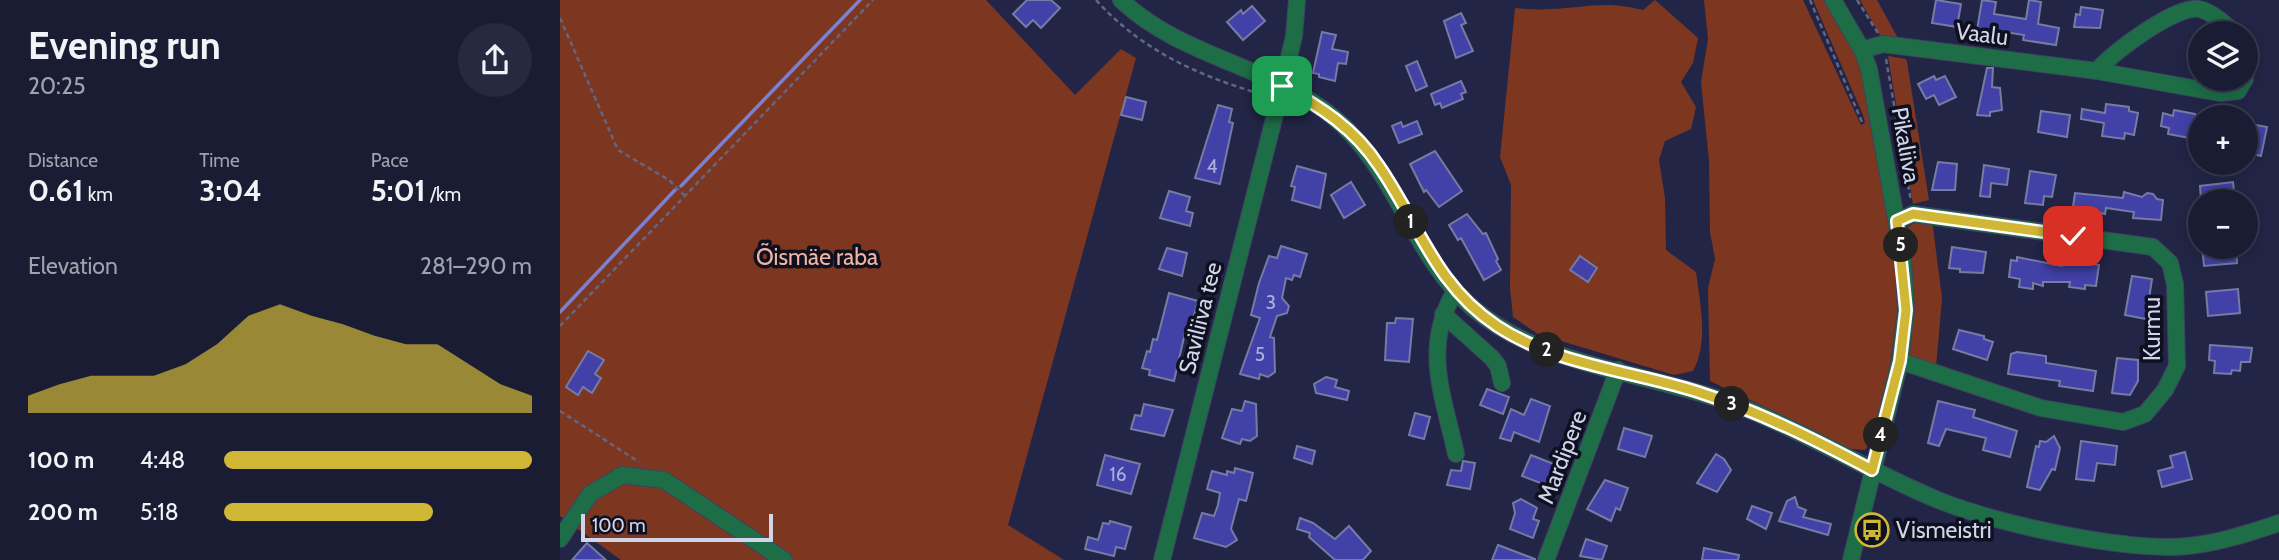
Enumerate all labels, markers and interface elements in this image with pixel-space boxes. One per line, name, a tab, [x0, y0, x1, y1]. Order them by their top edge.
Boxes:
street label: Vaalu	[1954, 17, 2010, 51]
map controls	[2188, 21, 2258, 259]
button: layers	[2188, 21, 2258, 91]
text: Evening run	[28, 22, 221, 69]
button: share	[458, 23, 532, 97]
pin	[1252, 56, 1312, 116]
icon: arrive	[1263, 67, 1301, 105]
text: 20:25	[28, 72, 85, 100]
street label: Pikaliiva	[1886, 105, 1926, 185]
button: +	[2188, 105, 2258, 175]
text: Distance	[28, 149, 98, 172]
text: Time	[199, 149, 240, 172]
text: Pace	[371, 149, 409, 172]
house number: 4	[1207, 155, 1218, 178]
text: 0.61	[28, 172, 83, 209]
text: 3:04	[199, 172, 262, 209]
text: 5:01	[371, 172, 426, 209]
text: km	[83, 183, 113, 206]
text: /km	[426, 183, 461, 206]
button: −	[2188, 189, 2258, 259]
pin: 1	[1394, 204, 1428, 240]
pin	[2043, 206, 2103, 266]
text: 1	[1407, 210, 1414, 233]
icon: check	[2054, 217, 2092, 255]
pin: 5	[1884, 228, 1918, 262]
text: 5	[1895, 233, 1906, 256]
park label: Õismäe raba	[756, 243, 878, 271]
text: Elevation	[28, 252, 118, 280]
text: 281–290 m	[420, 252, 532, 280]
street label: Saviliiva tee	[1173, 259, 1227, 377]
house number: 3	[1266, 291, 1276, 314]
street label: Kurmu	[2138, 297, 2166, 361]
pin: 2	[1530, 332, 1564, 368]
text: 2	[1541, 338, 1552, 361]
house number: 5	[1255, 343, 1265, 366]
pin: 3	[1714, 386, 1750, 422]
text: 3	[1726, 392, 1737, 415]
street label: Mardipere	[1531, 406, 1593, 508]
pin: 4	[1864, 418, 1898, 452]
text: 4	[1875, 423, 1886, 446]
text: 100 m	[28, 446, 94, 474]
text: 4:48	[140, 446, 185, 474]
house number: 16	[1110, 463, 1127, 486]
text: 200 m	[28, 498, 98, 526]
text: 5:18	[140, 498, 179, 526]
scale bar	[581, 511, 774, 543]
bus stop icon: Vismeistri	[1853, 511, 1891, 549]
text: 100 m	[592, 514, 646, 537]
place label: Vismeistri	[1896, 516, 1992, 544]

